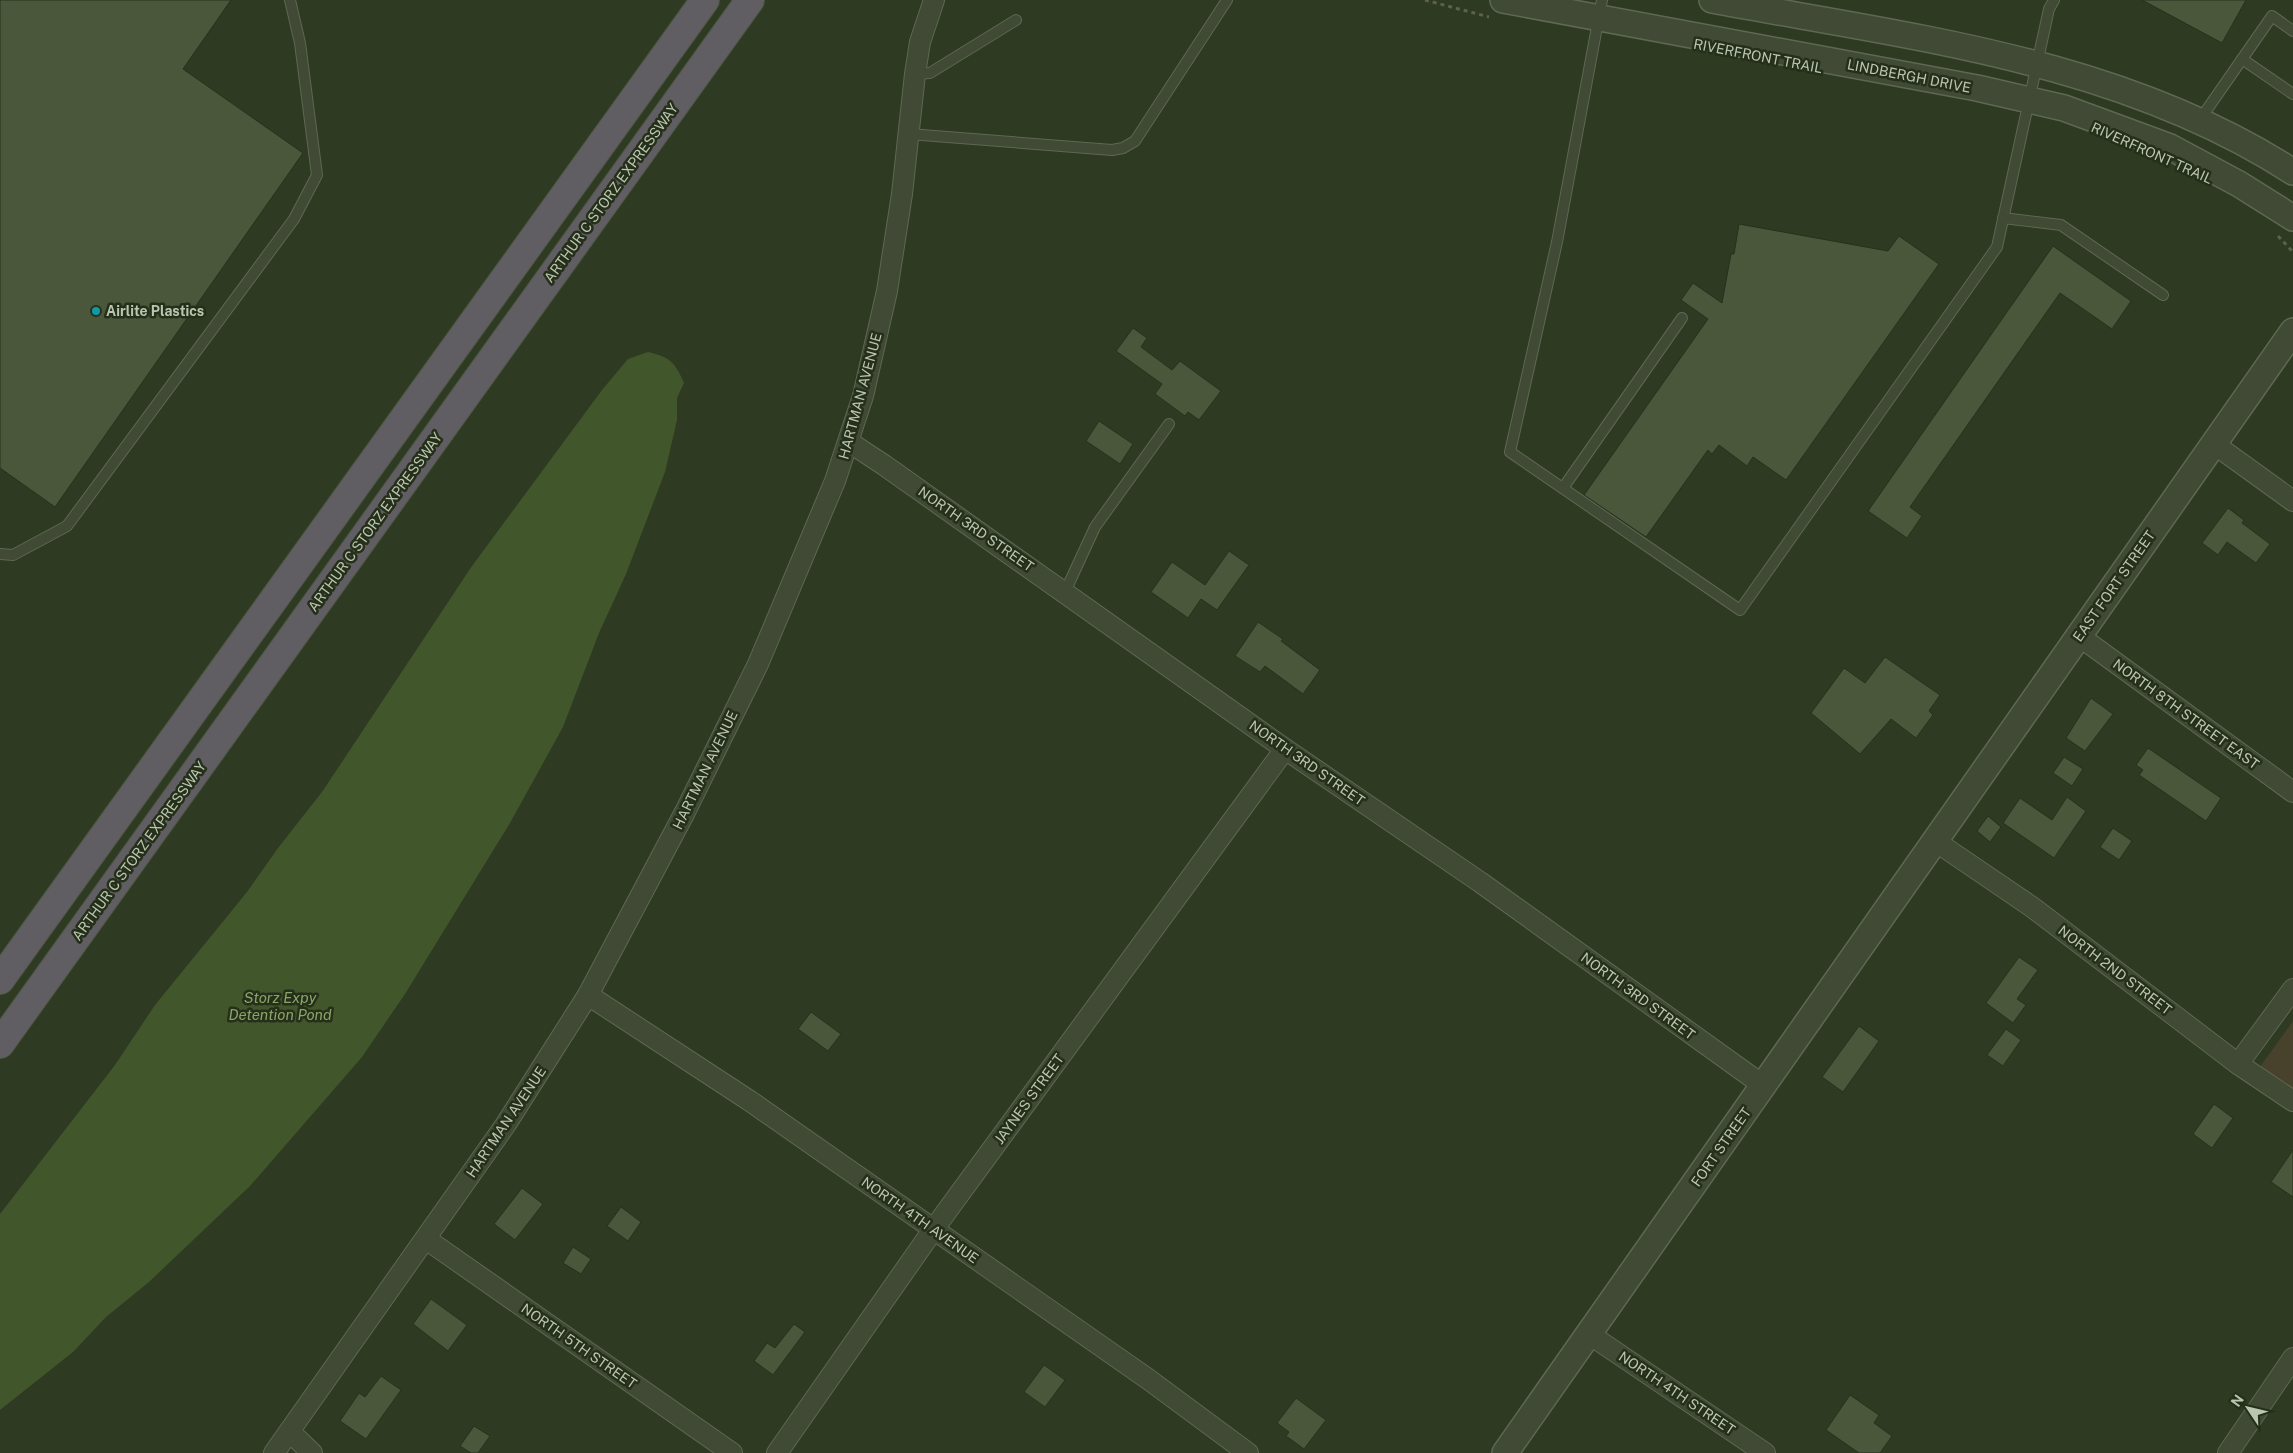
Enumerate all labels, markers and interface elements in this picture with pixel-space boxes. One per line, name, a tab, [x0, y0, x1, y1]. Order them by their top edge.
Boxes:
street label: RIVERFRONT TRAIL	[1692, 36, 1824, 76]
street label: LINDBERGH DRIVE	[1846, 56, 1972, 96]
street label: ARTHUR C STORZ EXPRESSWAY	[541, 100, 681, 285]
street label: RIVERFRONT TRAIL	[2089, 119, 2215, 187]
place label: Airlite Plastics	[106, 303, 204, 319]
marker: Airlite Plastics	[90, 305, 102, 317]
street label: HARTMAN AVENUE	[835, 331, 885, 461]
street label: ARTHUR C STORZ EXPRESSWAY	[305, 429, 445, 614]
street label: NORTH 3RD STREET	[915, 483, 1037, 575]
street label: EAST FORT STREET	[2070, 527, 2158, 645]
street label: NORTH 8TH STREET EAST	[2110, 656, 2262, 772]
street label: HARTMAN AVENUE	[669, 708, 741, 832]
street label: NORTH 3RD STREET	[1246, 717, 1368, 809]
street label: ARTHUR C STORZ EXPRESSWAY	[69, 758, 209, 943]
street label: NORTH 2ND STREET	[2055, 922, 2175, 1018]
street label: NORTH 3RD STREET	[1578, 949, 1698, 1043]
water label: Storz Expy Detention Pond	[228, 989, 332, 1023]
street label: JAYNES STREET	[991, 1051, 1067, 1147]
street label: HARTMAN AVENUE	[463, 1064, 549, 1180]
street label: FORT STREET	[1688, 1104, 1754, 1190]
street label: NORTH 4TH AVENUE	[858, 1174, 982, 1266]
street label: NORTH 5TH STREET	[518, 1300, 640, 1392]
street label: NORTH 4TH STREET	[1616, 1348, 1738, 1438]
north arrow	[2223, 1383, 2273, 1433]
text: N	[2228, 1391, 2247, 1410]

